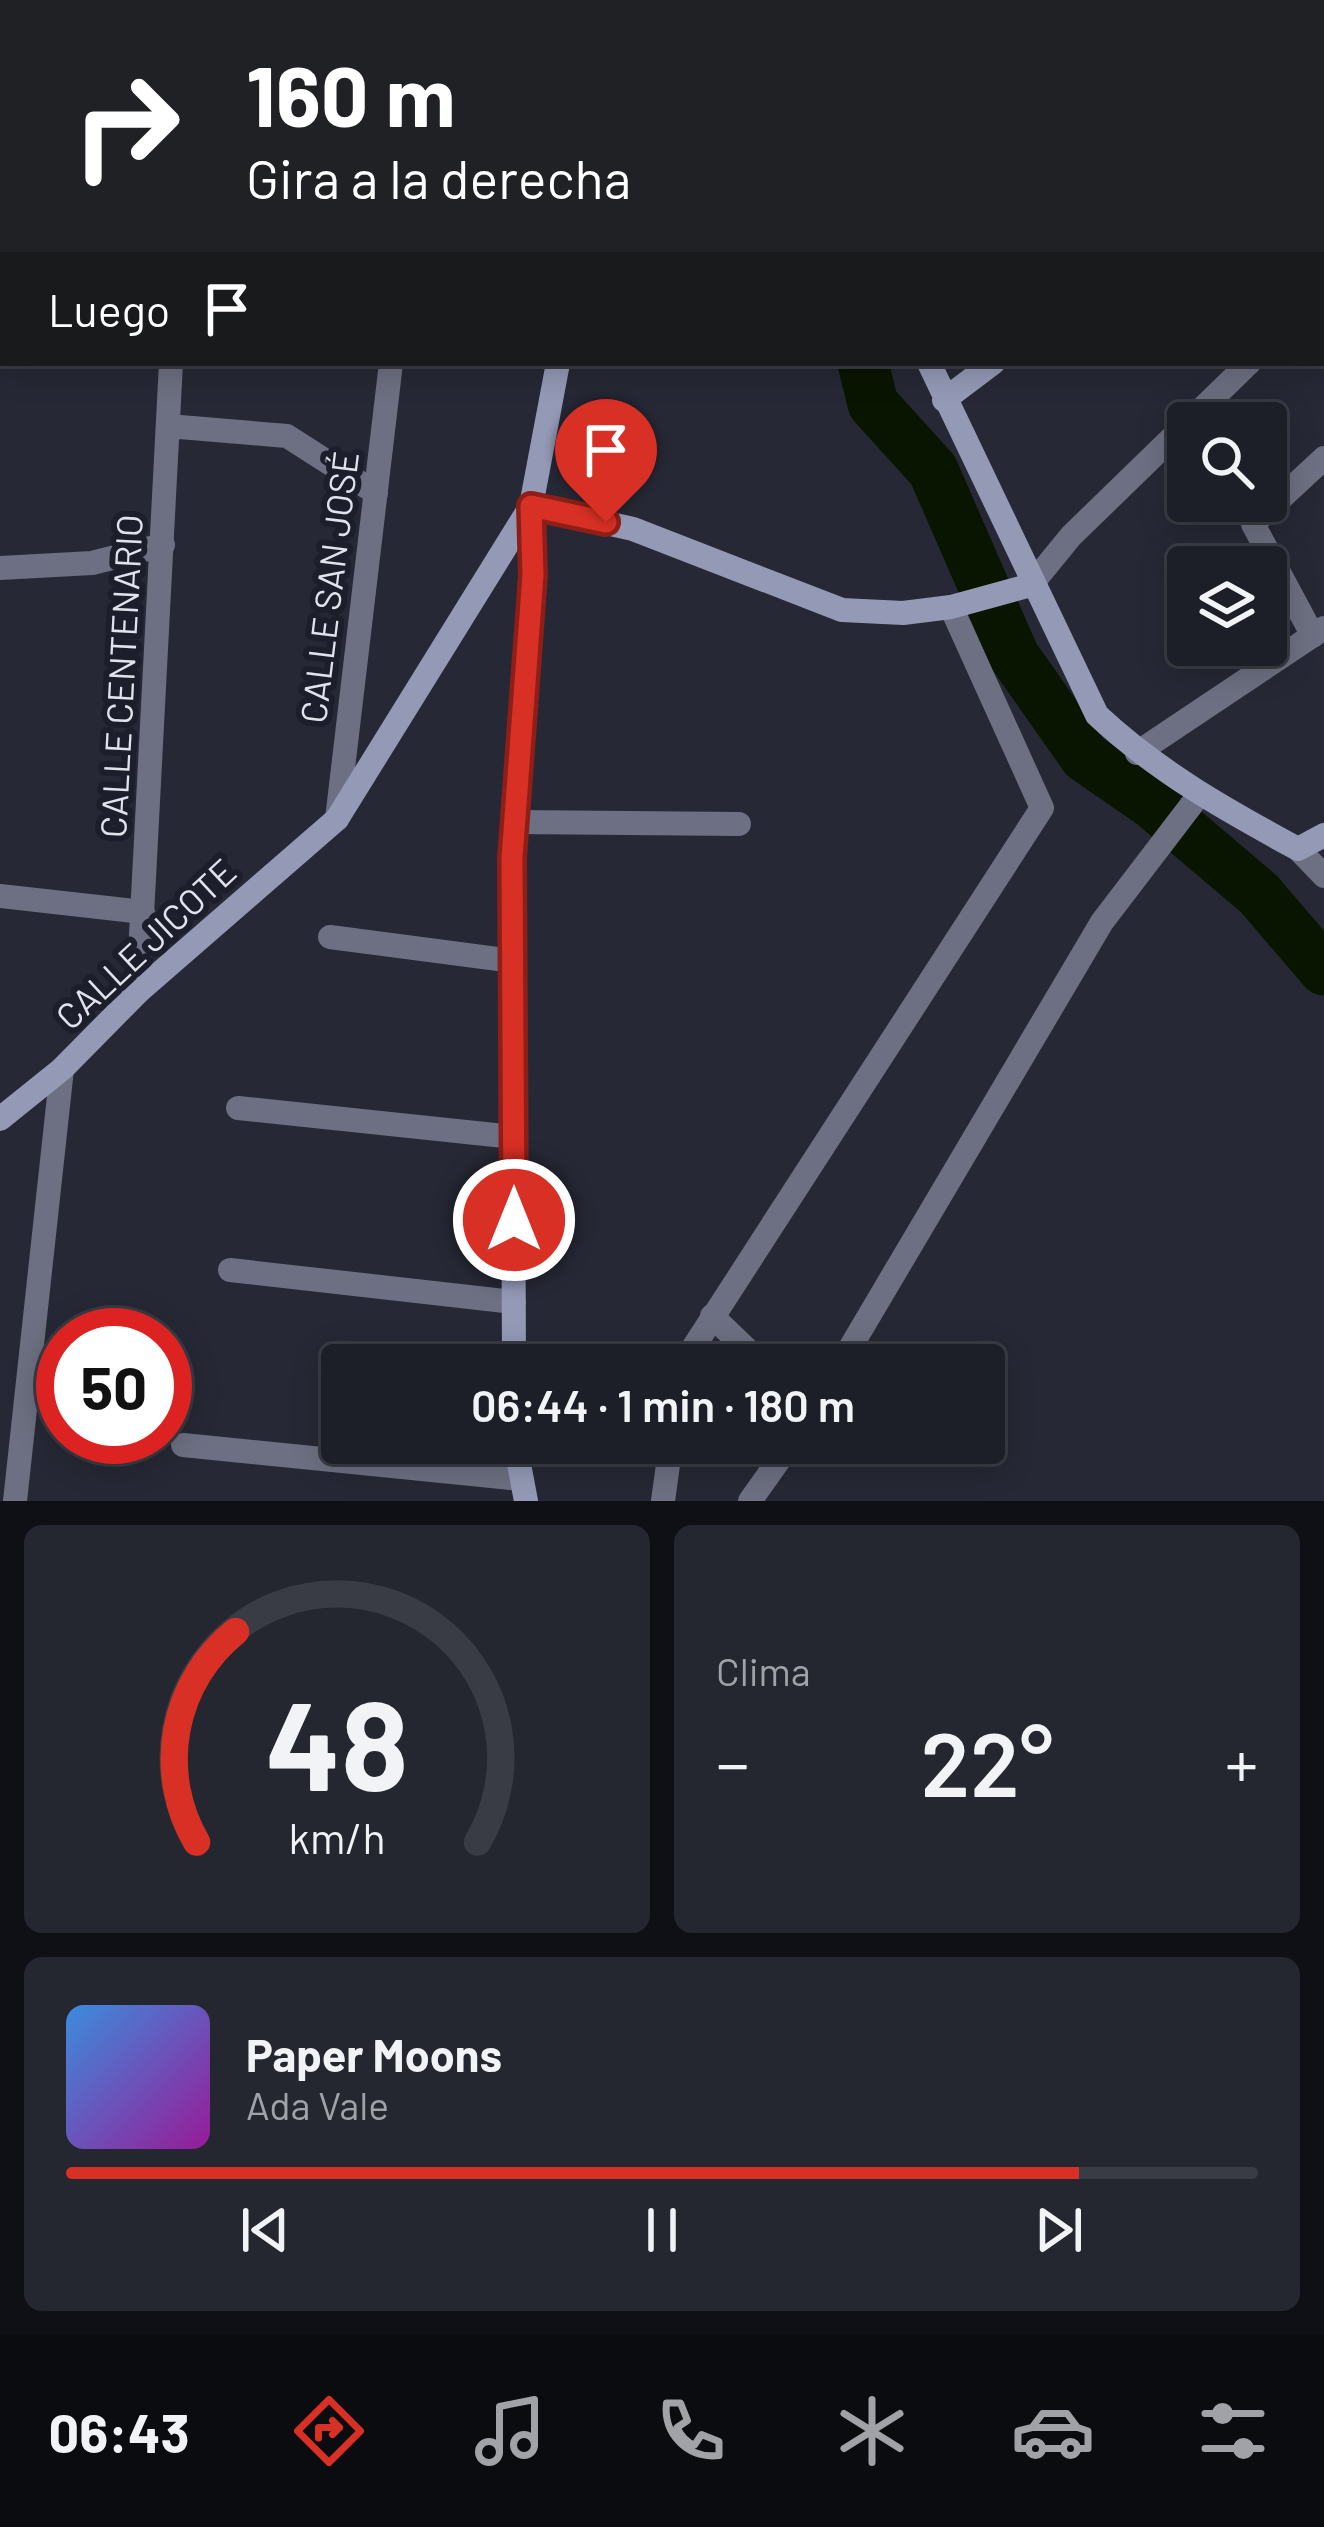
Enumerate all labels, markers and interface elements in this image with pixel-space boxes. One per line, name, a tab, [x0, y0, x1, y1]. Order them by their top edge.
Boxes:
text: 160 m	[246, 43, 456, 144]
icon: right	[48, 48, 204, 204]
text: Gira a la derecha	[246, 145, 631, 210]
icon: arrive	[194, 276, 260, 342]
text: Luego	[48, 282, 170, 336]
pin	[555, 399, 657, 522]
map controls	[1167, 402, 1287, 666]
button: search	[1167, 402, 1287, 522]
icon: arrive	[573, 417, 639, 483]
street label: CALLE SAN JOSÉ	[290, 449, 366, 725]
street label: CALLE CENTENARIO	[90, 513, 150, 839]
button: layers	[1167, 546, 1287, 666]
street label: CALLE JICOTE	[46, 849, 244, 1037]
position arrow	[451, 1157, 577, 1283]
speed limit sign: 50	[36, 1308, 192, 1464]
text: 06:44 · 1 min · 180 m	[471, 1377, 855, 1431]
text: Clima	[716, 1647, 811, 1694]
text: 48	[265, 1666, 409, 1816]
text: 22°	[920, 1707, 1054, 1815]
text: −	[716, 1722, 749, 1801]
text: +	[1225, 1722, 1258, 1801]
text: km/h	[288, 1811, 386, 1863]
text: Paper Moons	[246, 2027, 502, 2081]
text: Ada Vale	[246, 2081, 389, 2128]
icon: previous	[232, 2197, 298, 2263]
icon: pause	[629, 2197, 695, 2263]
icon: next	[1026, 2197, 1092, 2263]
icon: directions	[287, 2389, 371, 2473]
icon: music	[468, 2389, 552, 2473]
icon: phone	[649, 2389, 733, 2473]
icon: climate	[830, 2389, 914, 2473]
icon: car	[1011, 2389, 1095, 2473]
icon: filters	[1191, 2389, 1275, 2473]
text: 06:43	[48, 2399, 190, 2464]

